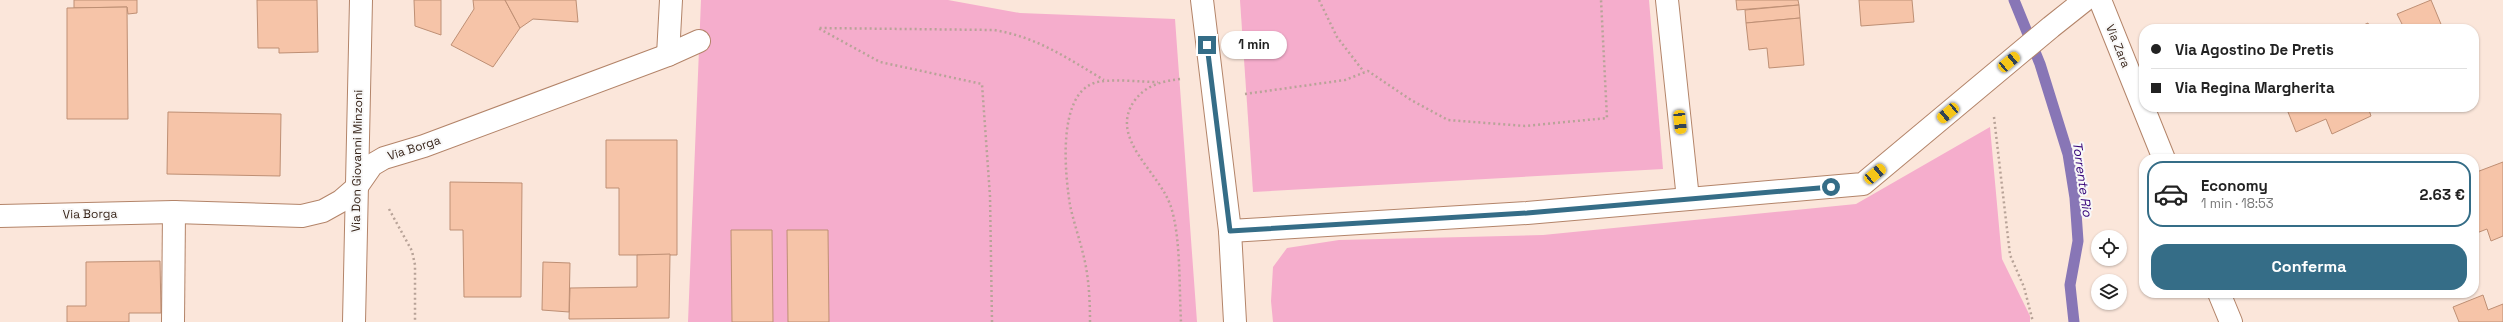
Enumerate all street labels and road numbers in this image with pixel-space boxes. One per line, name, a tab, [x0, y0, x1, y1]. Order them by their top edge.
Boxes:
street label: Via Zara	[2102, 22, 2134, 70]
street label: Via Don Giovanni Minzoni	[348, 90, 366, 232]
street label: Via Borga	[386, 132, 443, 164]
street label: Via Borga	[63, 206, 118, 222]

